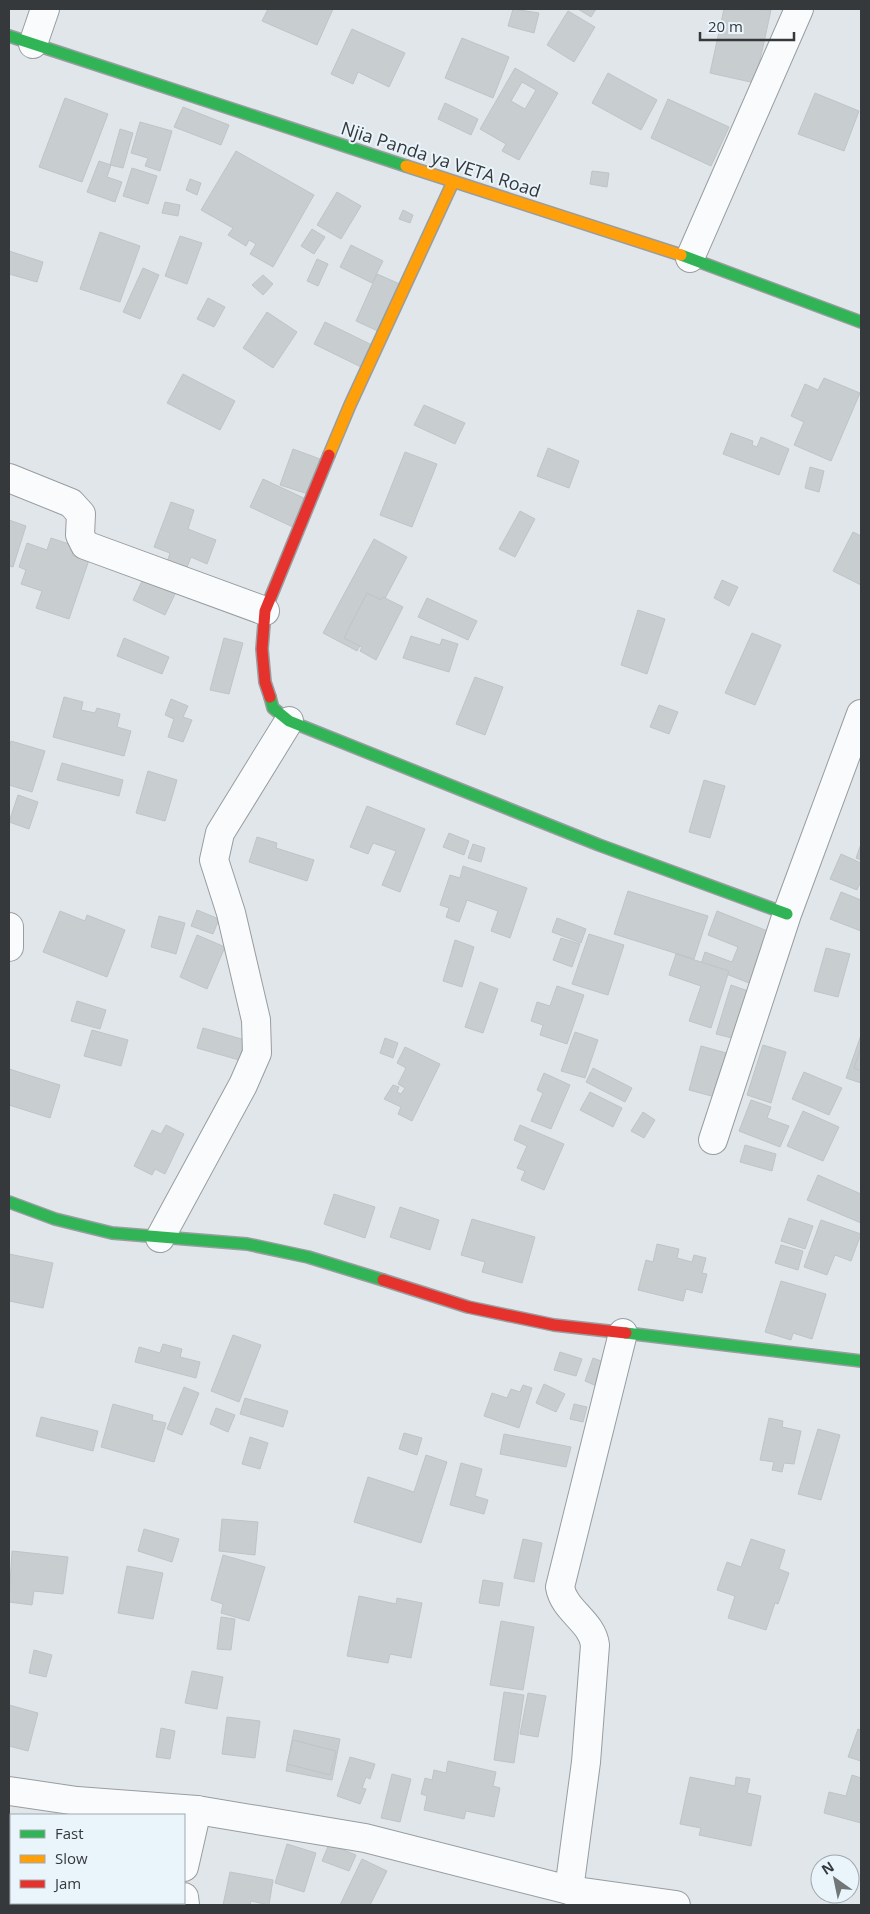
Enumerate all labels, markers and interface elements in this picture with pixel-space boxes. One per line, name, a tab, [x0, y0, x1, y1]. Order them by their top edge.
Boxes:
scale bar	[700, 10, 794, 42]
text: 20 m	[708, 16, 743, 36]
street label: Njia Panda ya VETA Road	[338, 115, 544, 203]
legend	[10, 1814, 185, 1904]
text: Fast	[55, 1823, 84, 1843]
text: Slow	[55, 1848, 88, 1868]
north arrow	[810, 1854, 860, 1904]
text: N	[818, 1857, 838, 1879]
text: Jam	[53, 1873, 81, 1893]

